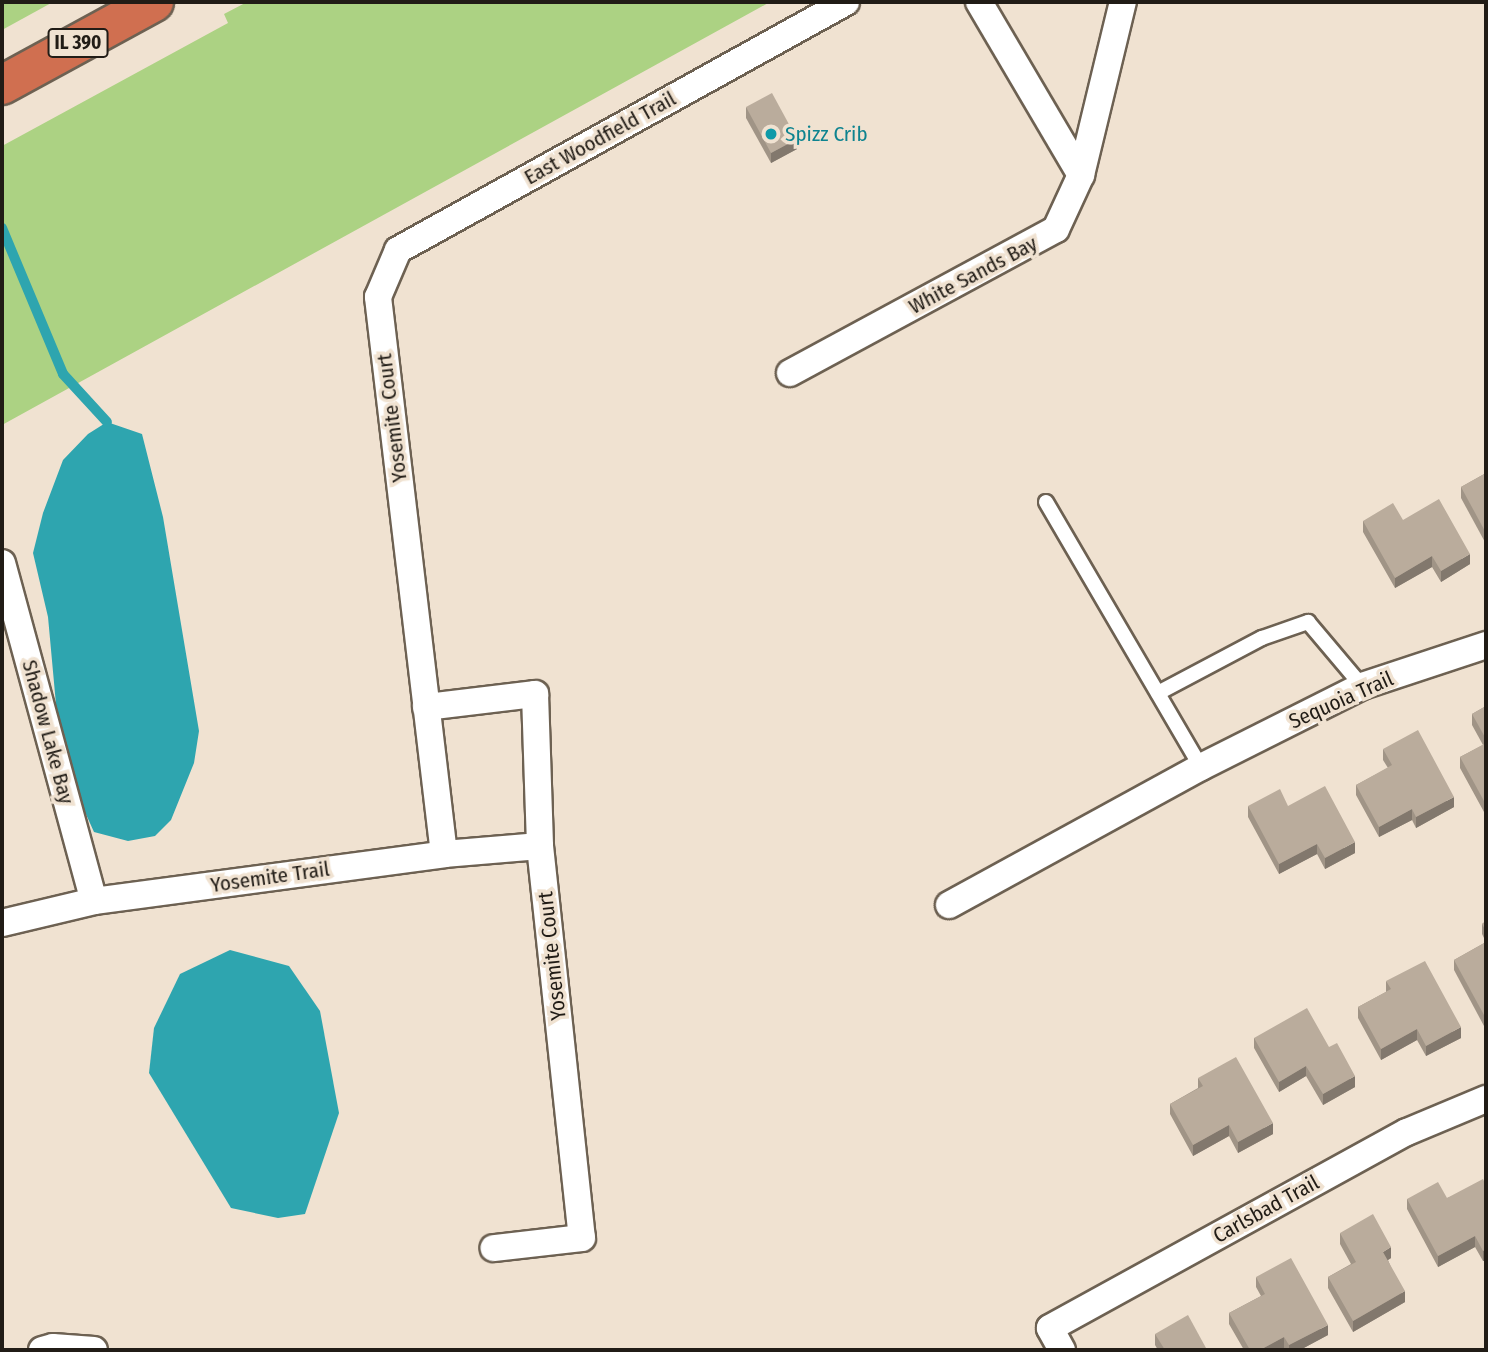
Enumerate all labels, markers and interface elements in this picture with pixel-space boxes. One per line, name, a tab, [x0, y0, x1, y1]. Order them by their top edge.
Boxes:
road number: IL 390	[46, 28, 110, 58]
street label: East Woodfield Trail	[520, 86, 680, 190]
place label: Spizz Crib	[785, 121, 868, 147]
marker: Spizz Crib	[763, 126, 779, 142]
street label: White Sands Bay	[905, 231, 1041, 319]
street label: Yosemite Court	[372, 352, 412, 484]
street label: Shadow Lake Bay	[17, 657, 79, 807]
street label: Sequoia Trail	[1285, 666, 1397, 734]
street label: Yosemite Trail	[209, 856, 331, 898]
street label: Yosemite Court	[533, 890, 571, 1022]
street label: Carlsbad Trail	[1209, 1170, 1323, 1248]

